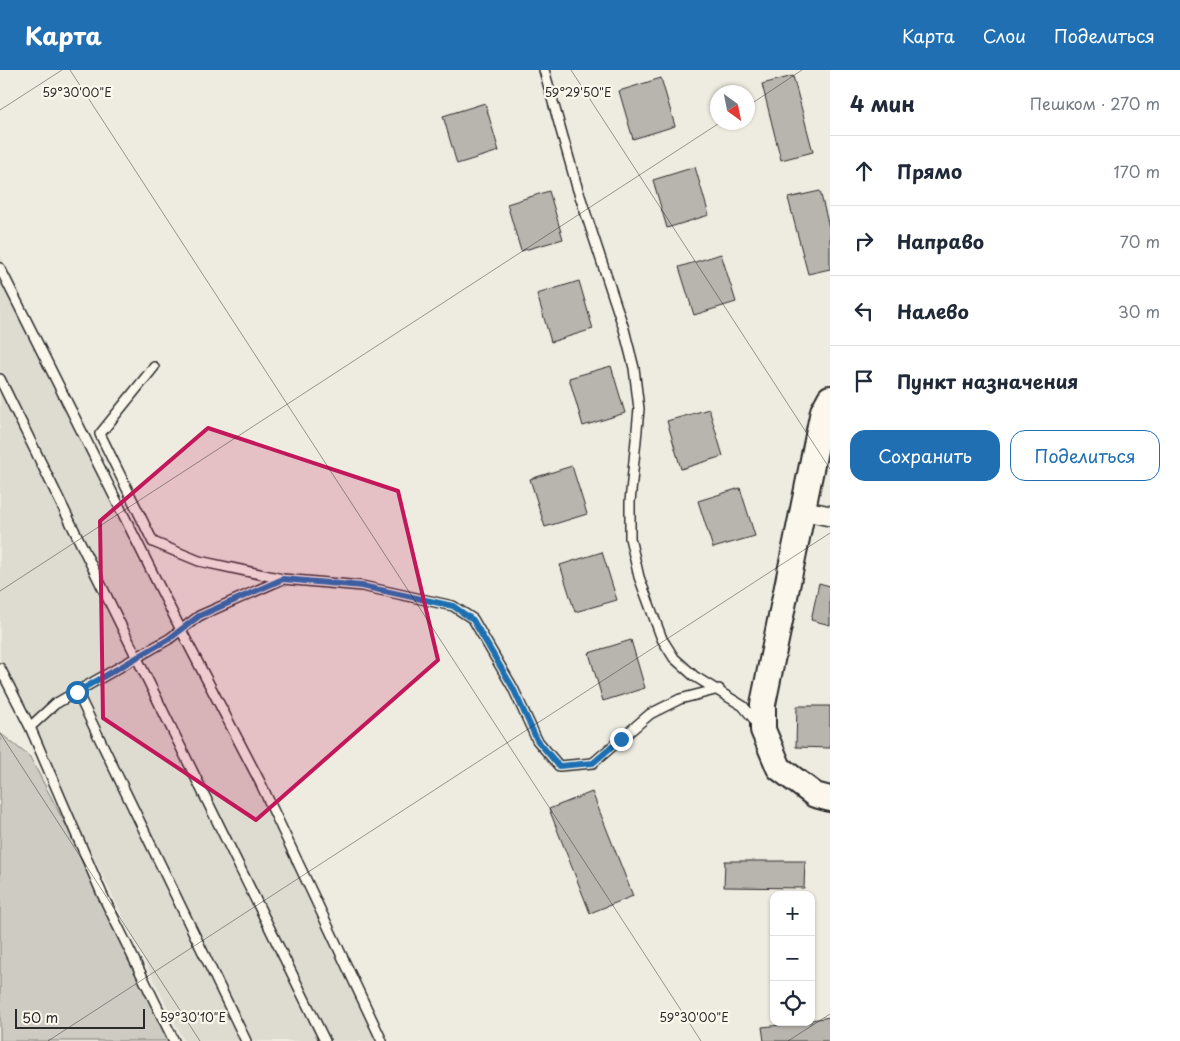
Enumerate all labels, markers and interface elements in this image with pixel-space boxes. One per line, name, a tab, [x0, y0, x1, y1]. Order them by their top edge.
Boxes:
text: Карта	[25, 17, 102, 53]
text: Карта	[902, 22, 955, 49]
text: Слои	[983, 22, 1026, 49]
text: Поделиться	[1054, 22, 1155, 49]
text: 59°30'00"E	[42, 83, 112, 101]
text: 59°29'50"E	[544, 83, 612, 101]
north arrow	[710, 85, 755, 130]
text: 4 мин	[850, 87, 915, 119]
text: Пешком · 270 m	[1030, 91, 1160, 115]
icon: ahead	[850, 157, 878, 185]
text: Прямо	[897, 157, 962, 185]
text: 170 m	[1114, 159, 1160, 183]
icon: right	[850, 227, 878, 255]
text: Направо	[897, 227, 984, 255]
text: 70 m	[1120, 229, 1160, 253]
icon: left	[850, 297, 878, 325]
text: Налево	[897, 297, 969, 325]
text: 30 m	[1118, 299, 1160, 323]
icon: arrive	[850, 367, 878, 395]
text: Пункт назначения	[897, 367, 1078, 395]
button: Сохранить	[850, 430, 1000, 481]
button: Поделиться	[1010, 430, 1160, 481]
route start	[66, 681, 89, 704]
route end	[610, 728, 633, 751]
map controls	[770, 891, 815, 1026]
button: +	[770, 891, 815, 936]
button: −	[770, 936, 815, 981]
button: locate	[770, 981, 815, 1026]
scale bar	[15, 1006, 145, 1029]
text: 50 m	[22, 1007, 58, 1028]
text: 59°30'10"E	[160, 1008, 226, 1026]
text: 59°30'00"E	[659, 1008, 729, 1026]

